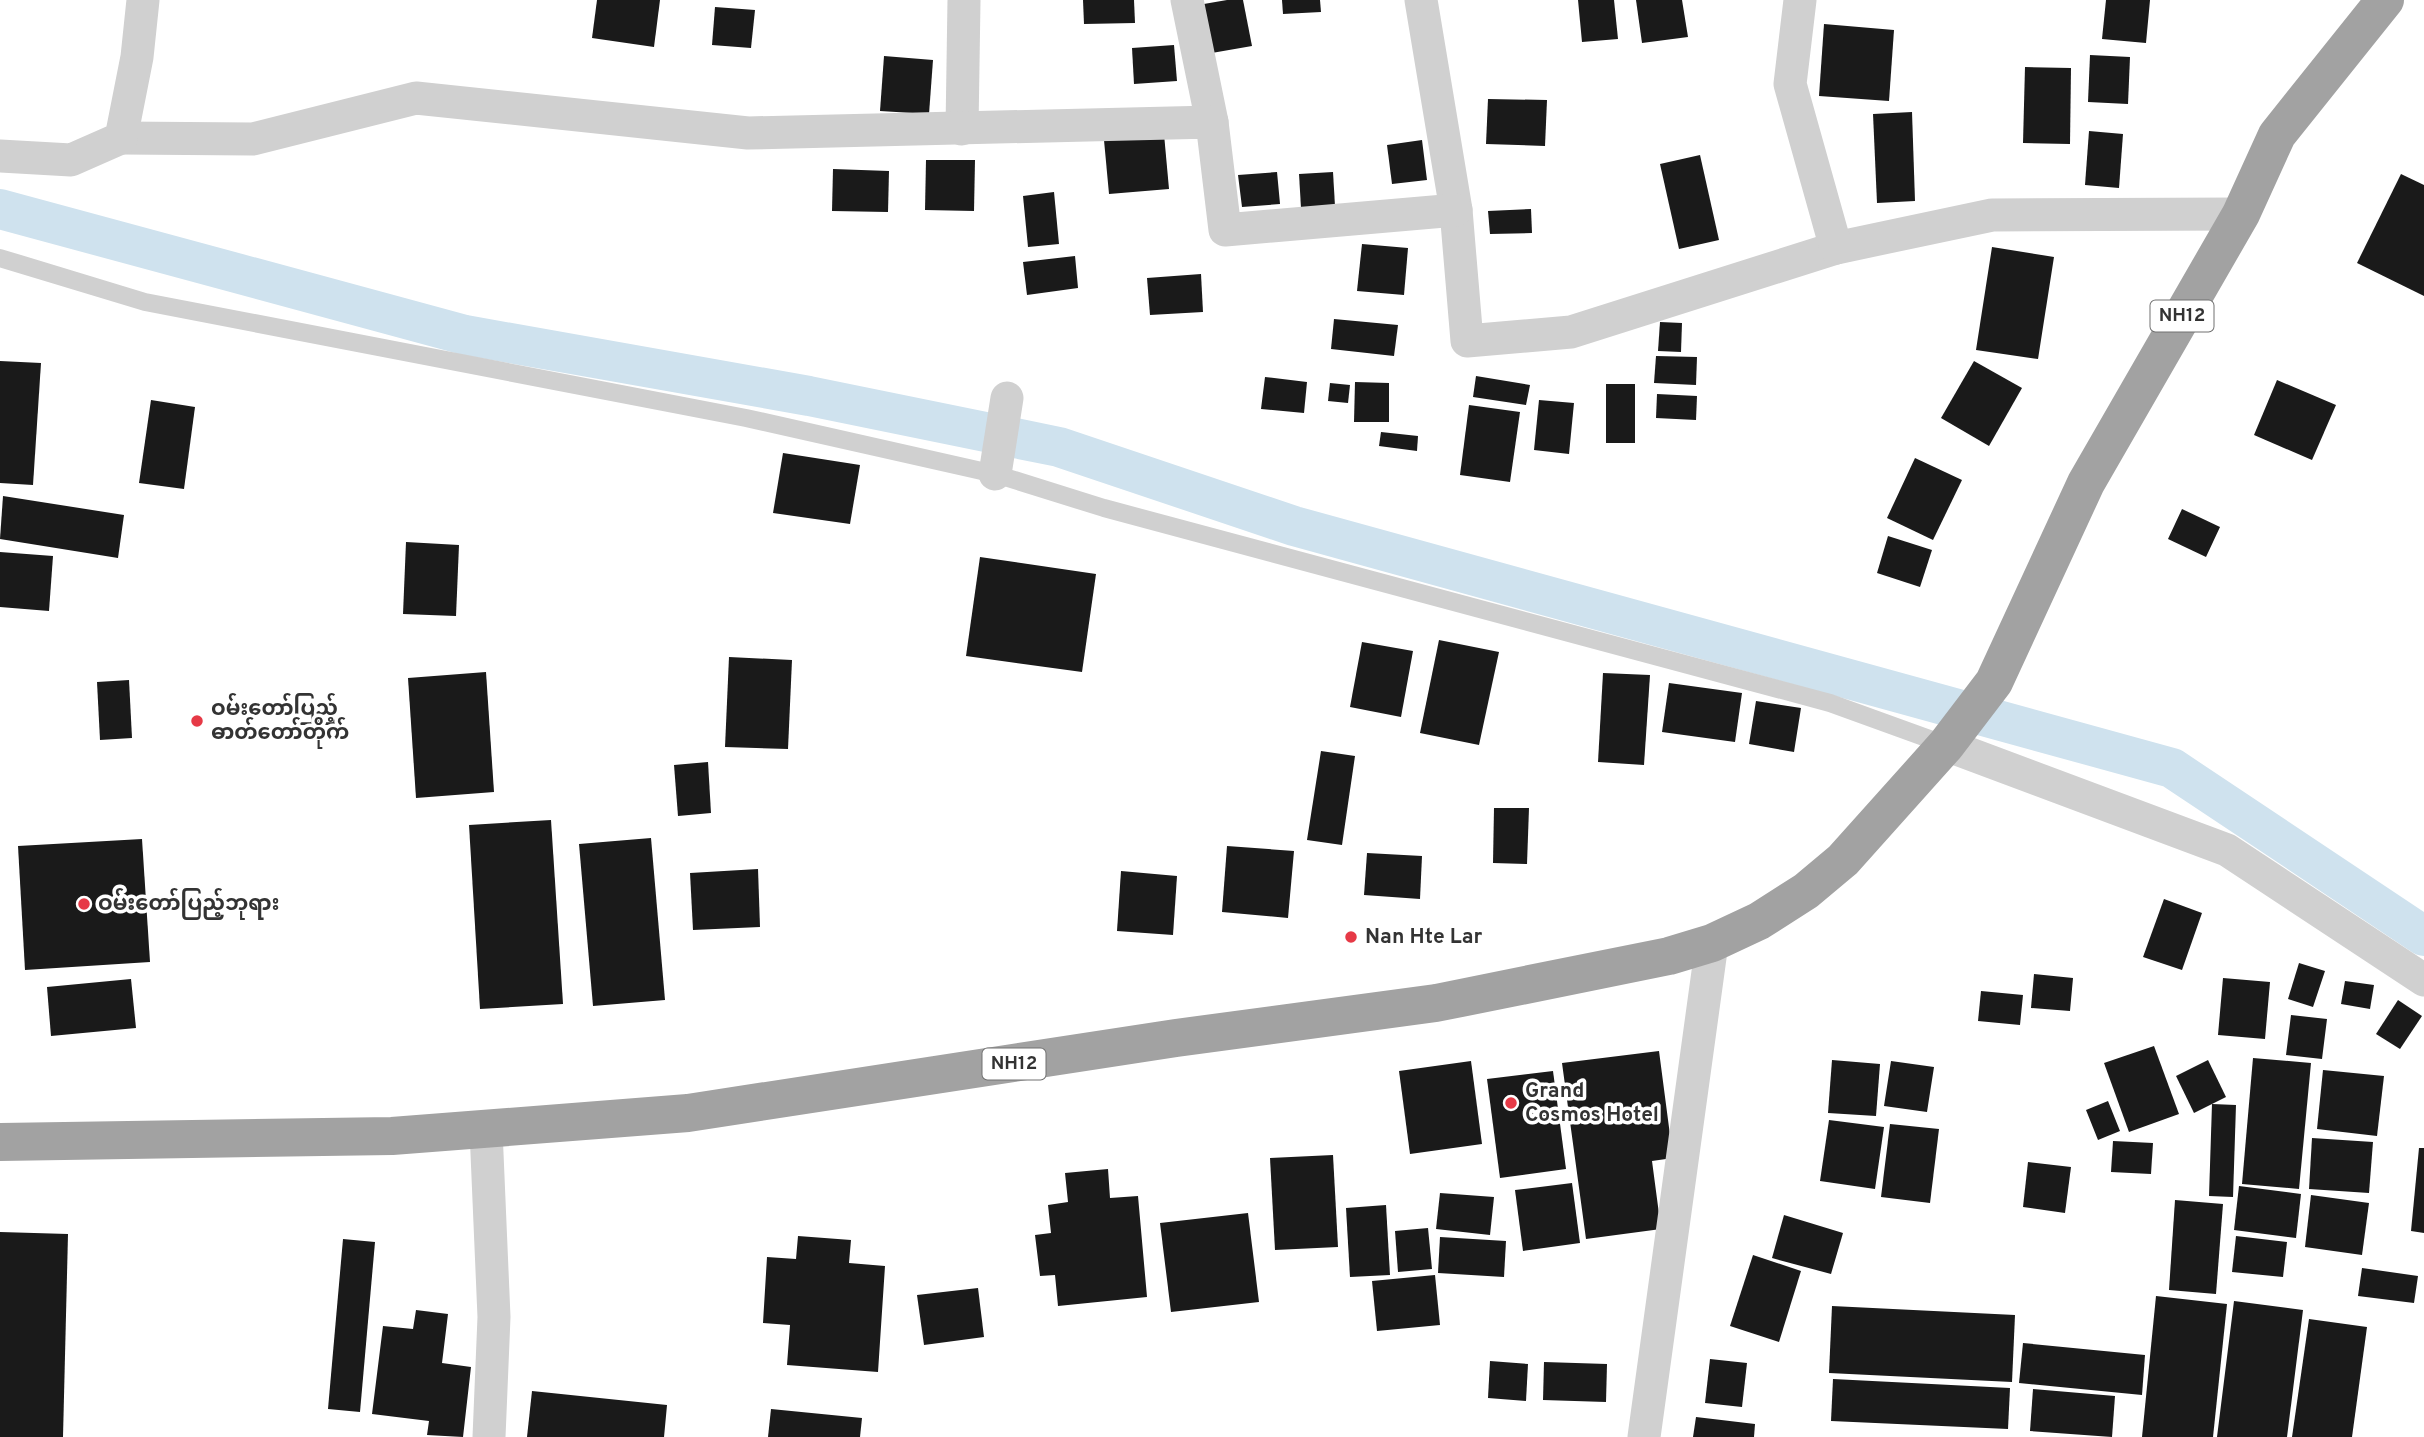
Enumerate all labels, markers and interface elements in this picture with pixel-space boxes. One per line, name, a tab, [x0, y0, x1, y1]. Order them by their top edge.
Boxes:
road number: NH12	[2150, 300, 2214, 332]
place label: ဝမ်းတော်ပြည့် ဓာတ်တော်တိုက်	[211, 692, 349, 749]
marker: ဝမ်းတော်ပြည့် ဓာတ်တော်တိုက်	[189, 713, 205, 729]
place label: ဝမ်းတော်ပြည့်ဘုရား	[98, 887, 280, 920]
marker: ဝမ်းတော်ပြည့်ဘုရား	[76, 896, 92, 912]
place label: Nan Hte Lar	[1365, 924, 1483, 951]
marker: Nan Hte Lar	[1343, 929, 1359, 945]
road number: NH12	[982, 1048, 1046, 1080]
place label: Grand Cosmos Hotel	[1525, 1078, 1659, 1129]
marker: Grand Cosmos Hotel	[1503, 1095, 1519, 1111]

